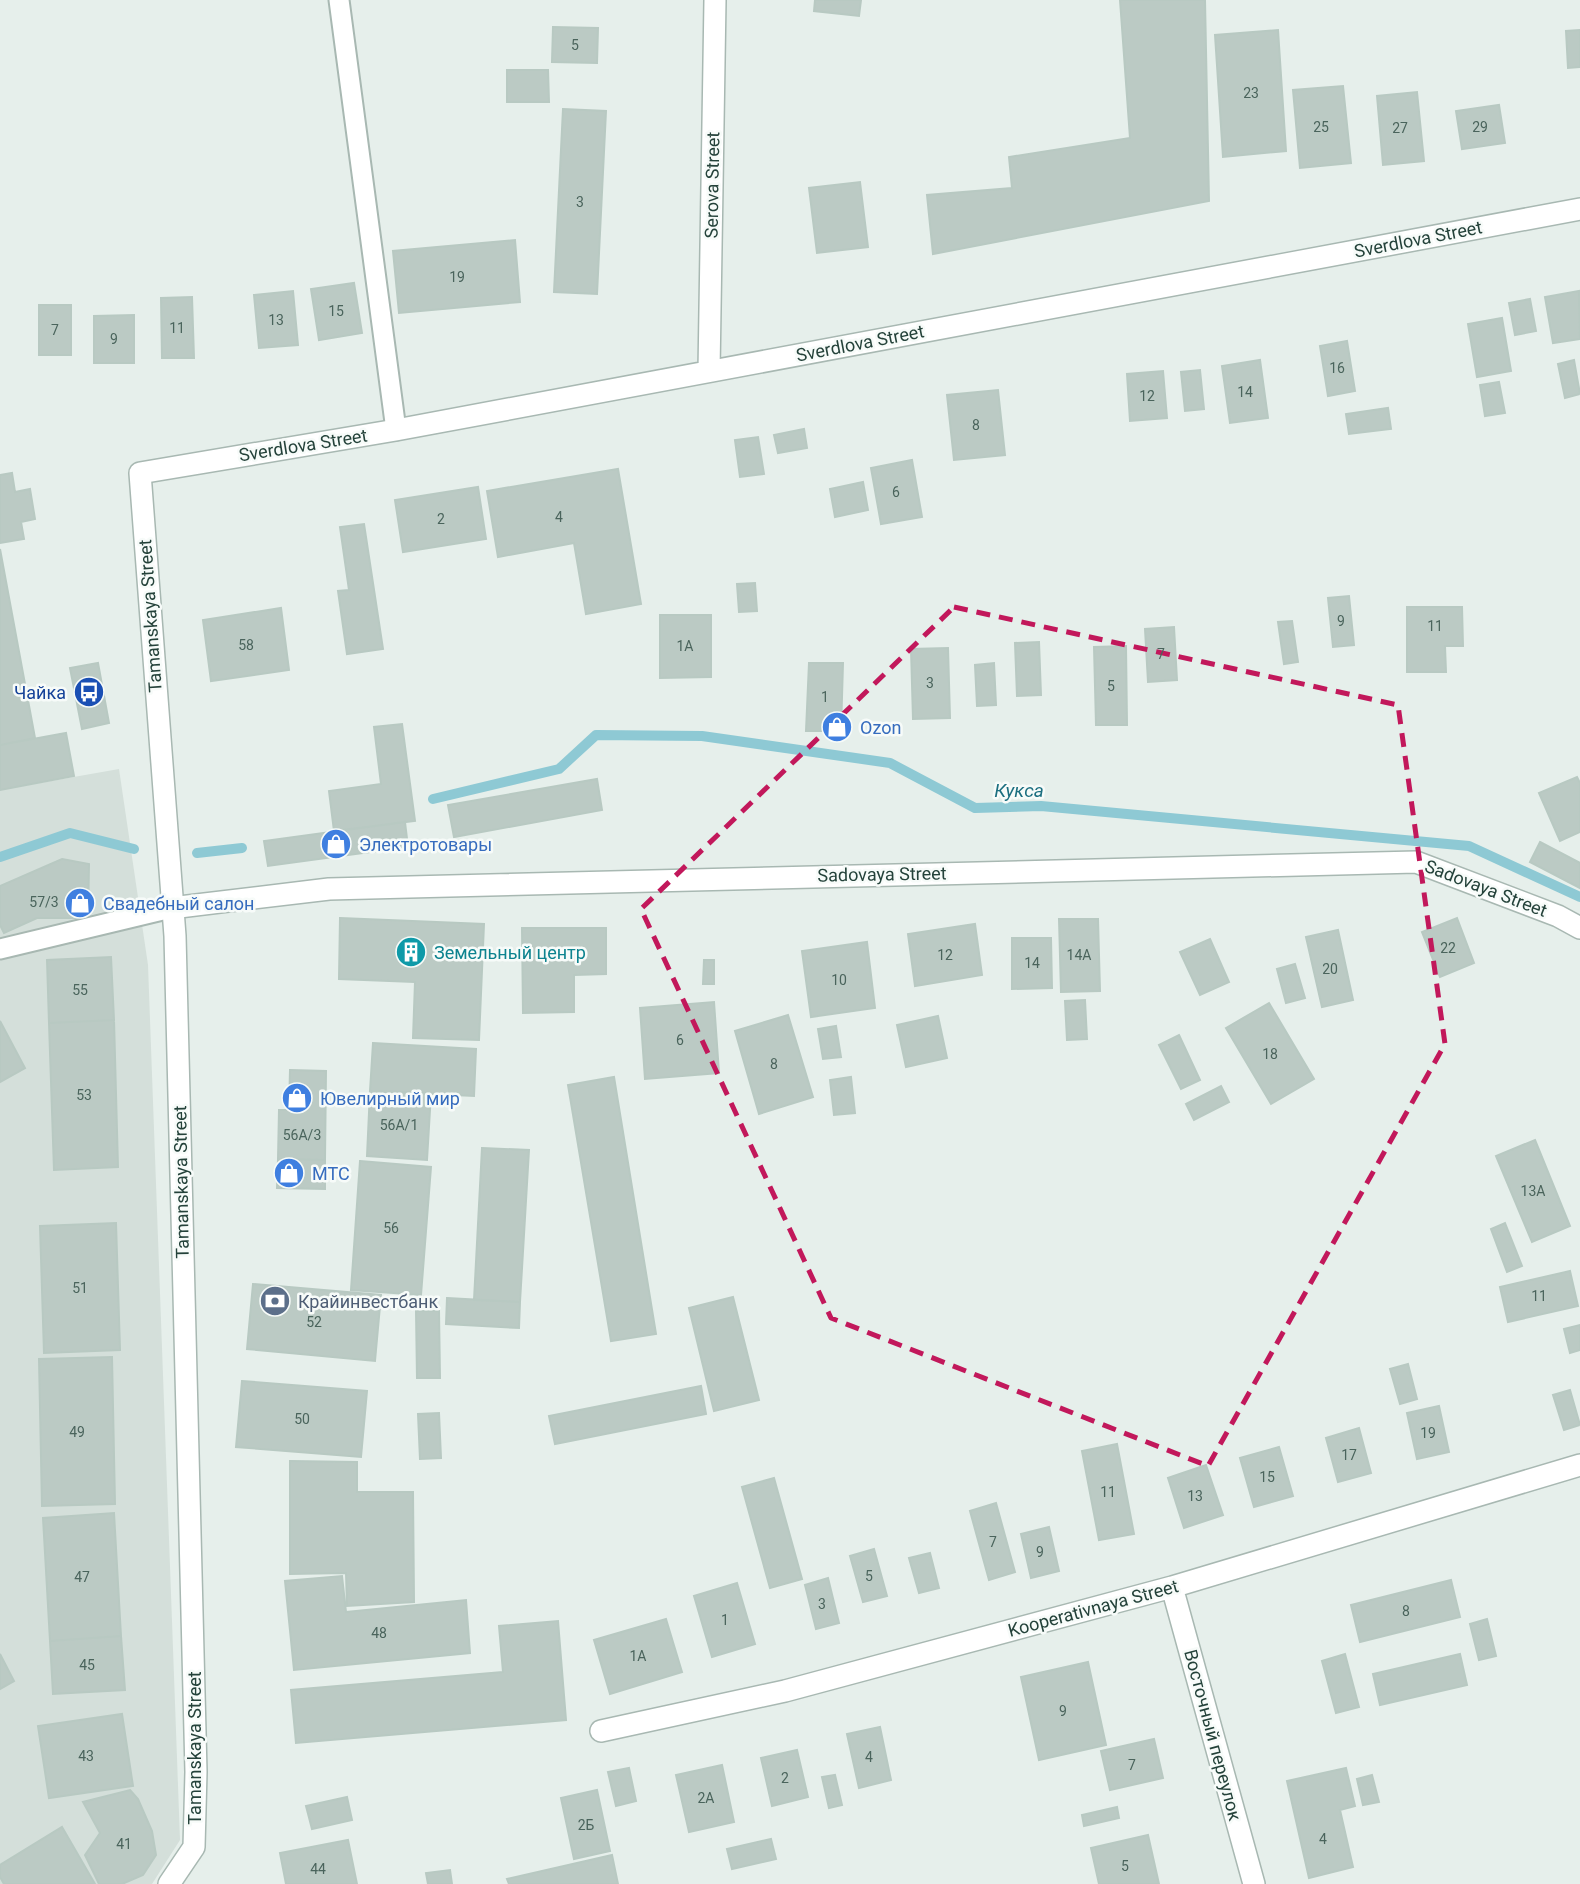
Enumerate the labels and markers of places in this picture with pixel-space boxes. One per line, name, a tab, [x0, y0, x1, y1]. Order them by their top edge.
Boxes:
bus stop icon: Чайка	[72, 675, 106, 709]
place label: Чайка	[14, 682, 66, 703]
shop icon: Ozon	[820, 710, 854, 744]
place label: Ozon	[860, 717, 901, 738]
shop icon: Электротовары	[319, 827, 353, 861]
place label: Электротовары	[359, 834, 492, 855]
shop icon: Свадебный салон	[63, 886, 97, 920]
place label: Свадебный салон	[103, 893, 255, 914]
building icon: Земельный центр	[394, 935, 428, 969]
place label: Земельный центр	[434, 942, 586, 963]
shop icon: Ювелирный мир	[280, 1081, 314, 1115]
place label: Ювелирный мир	[320, 1088, 460, 1109]
shop icon: МТС	[272, 1156, 306, 1190]
place label: МТС	[312, 1163, 350, 1184]
bank icon: Крайинвестбанк	[258, 1284, 292, 1318]
place label: Крайинвестбанк	[298, 1291, 438, 1312]

